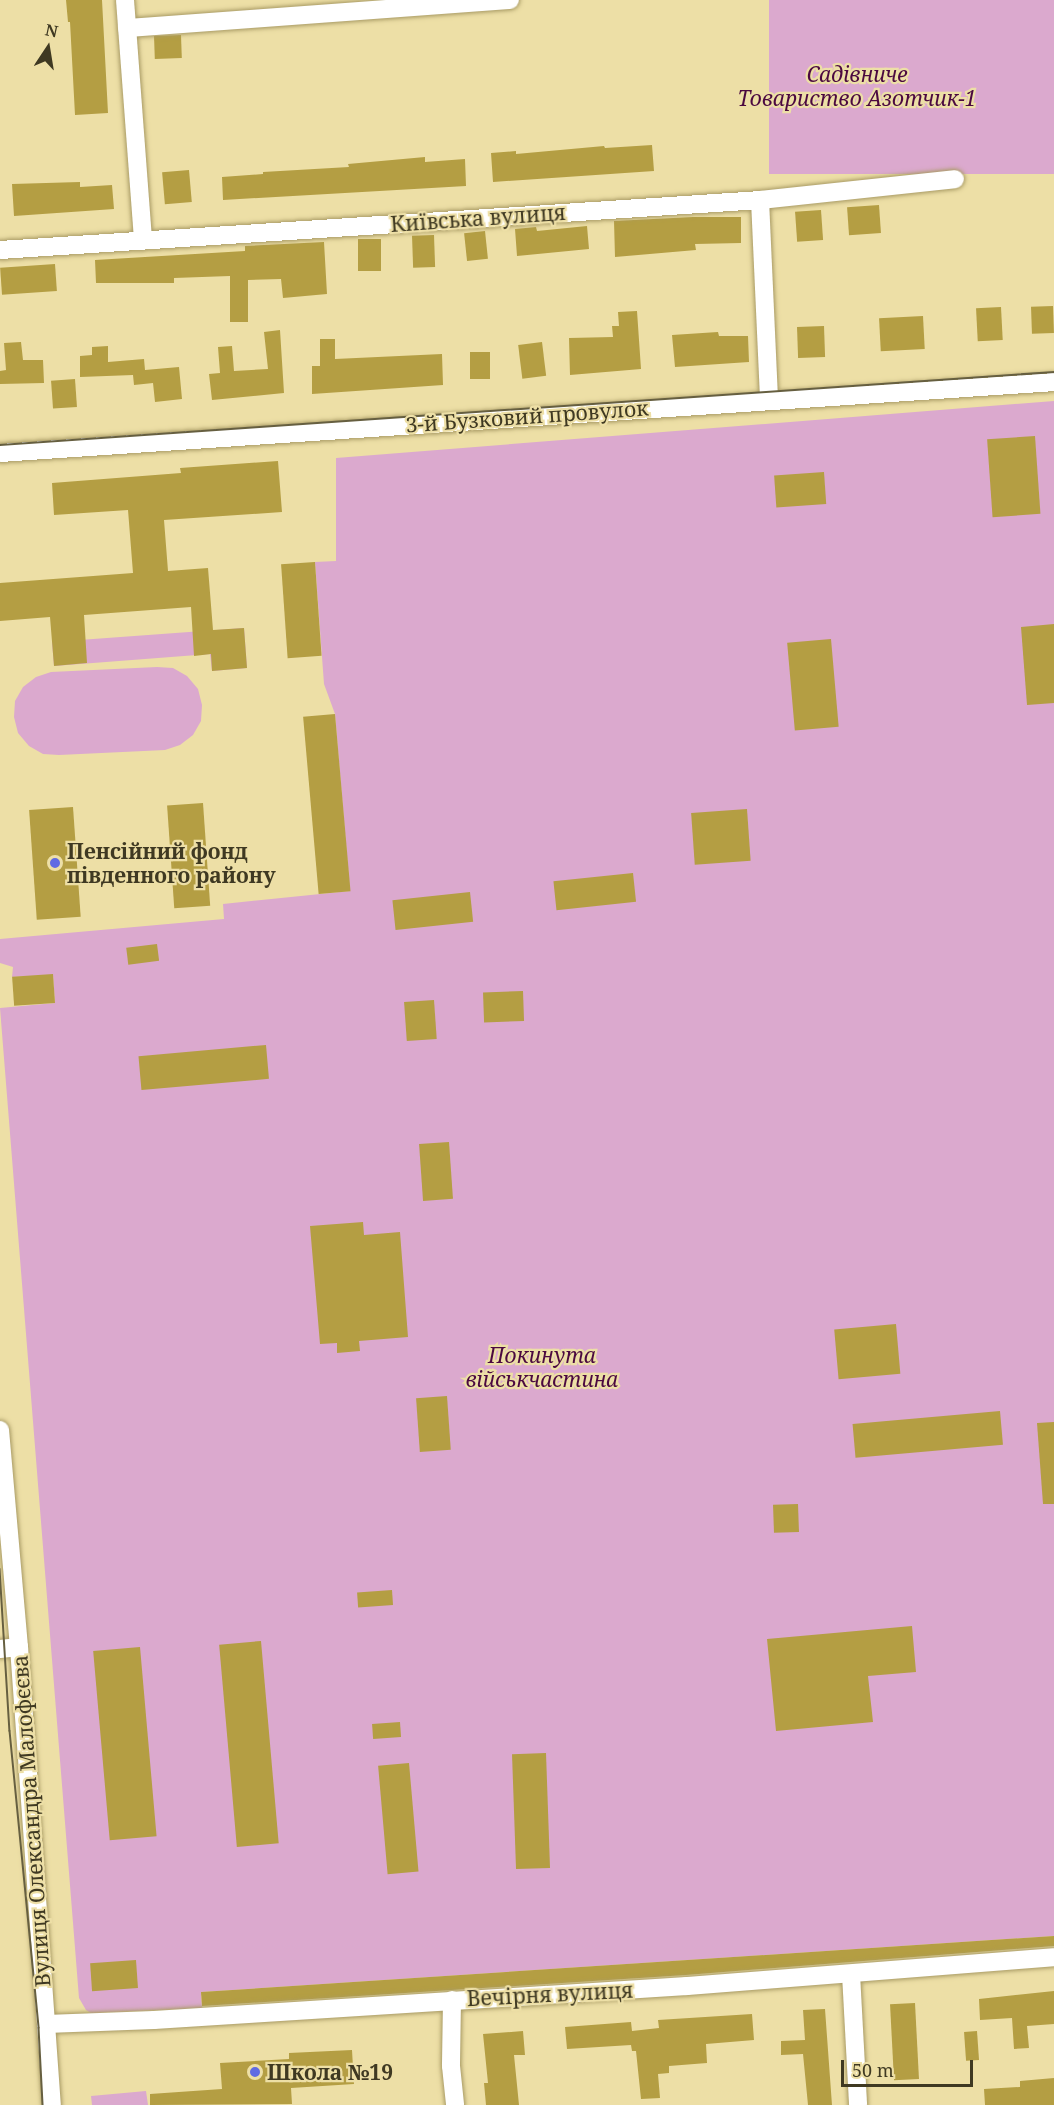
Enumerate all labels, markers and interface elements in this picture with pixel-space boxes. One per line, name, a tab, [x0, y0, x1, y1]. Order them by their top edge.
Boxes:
north arrow	[18, 18, 78, 78]
text: N	[43, 18, 60, 42]
park label: Садівниче Товариство Азотчик-1	[737, 61, 977, 111]
street label: Київська вулиця	[389, 199, 567, 237]
street label: 3-й Бузковий провулок	[405, 395, 649, 437]
place label: Пенсійний фонд південного району	[67, 838, 276, 888]
marker: Пенсійний фонд південного району	[48, 856, 62, 870]
park label: Покинута військчастина	[466, 1342, 618, 1392]
street label: Вулиця Олександра Малофєєва	[7, 1654, 55, 1988]
street label: Вечірня вулиця	[466, 1977, 634, 2011]
scale bar	[844, 2048, 976, 2086]
text: 50 m	[852, 2058, 894, 2082]
place label: Школа №19	[267, 2059, 393, 2085]
marker: Школа №19	[248, 2065, 262, 2079]

